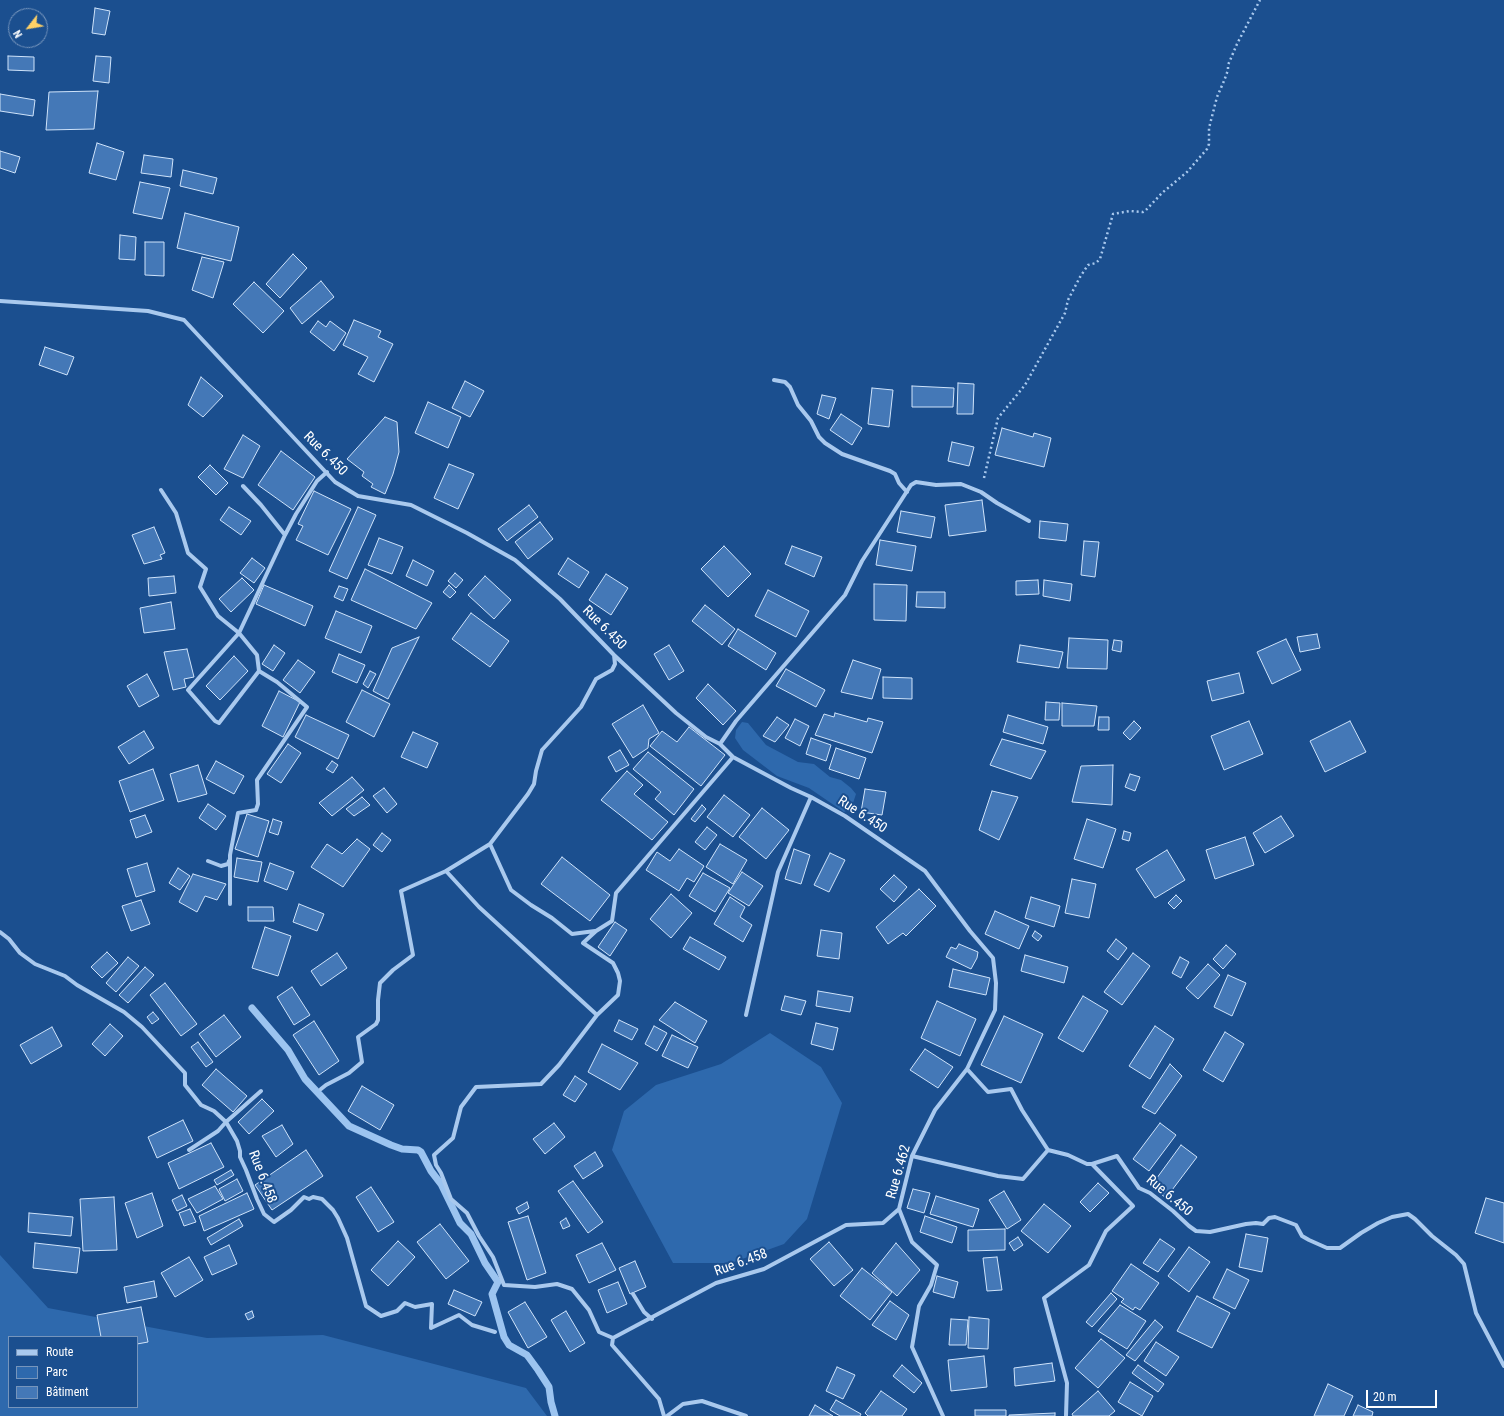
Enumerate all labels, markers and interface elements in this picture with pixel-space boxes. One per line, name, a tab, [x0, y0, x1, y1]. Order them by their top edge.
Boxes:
north arrow	[8, 8, 48, 48]
text: N	[11, 28, 25, 40]
street label: Rue 6.450	[300, 429, 350, 479]
street label: Rue 6.450	[579, 603, 629, 653]
street label: Rue 6.450	[834, 793, 890, 837]
street label: Rue 6.462	[883, 1143, 915, 1201]
street label: Rue 6.458	[244, 1148, 280, 1206]
street label: Rue 6.450	[1142, 1172, 1196, 1220]
street label: Rue 6.458	[712, 1246, 770, 1280]
legend	[8, 1336, 138, 1408]
text: Route	[46, 1345, 73, 1359]
text: Parc	[46, 1365, 67, 1379]
scale bar	[1368, 1382, 1439, 1408]
text: Bâtiment	[46, 1385, 89, 1399]
text: 20 m	[1373, 1390, 1397, 1404]

